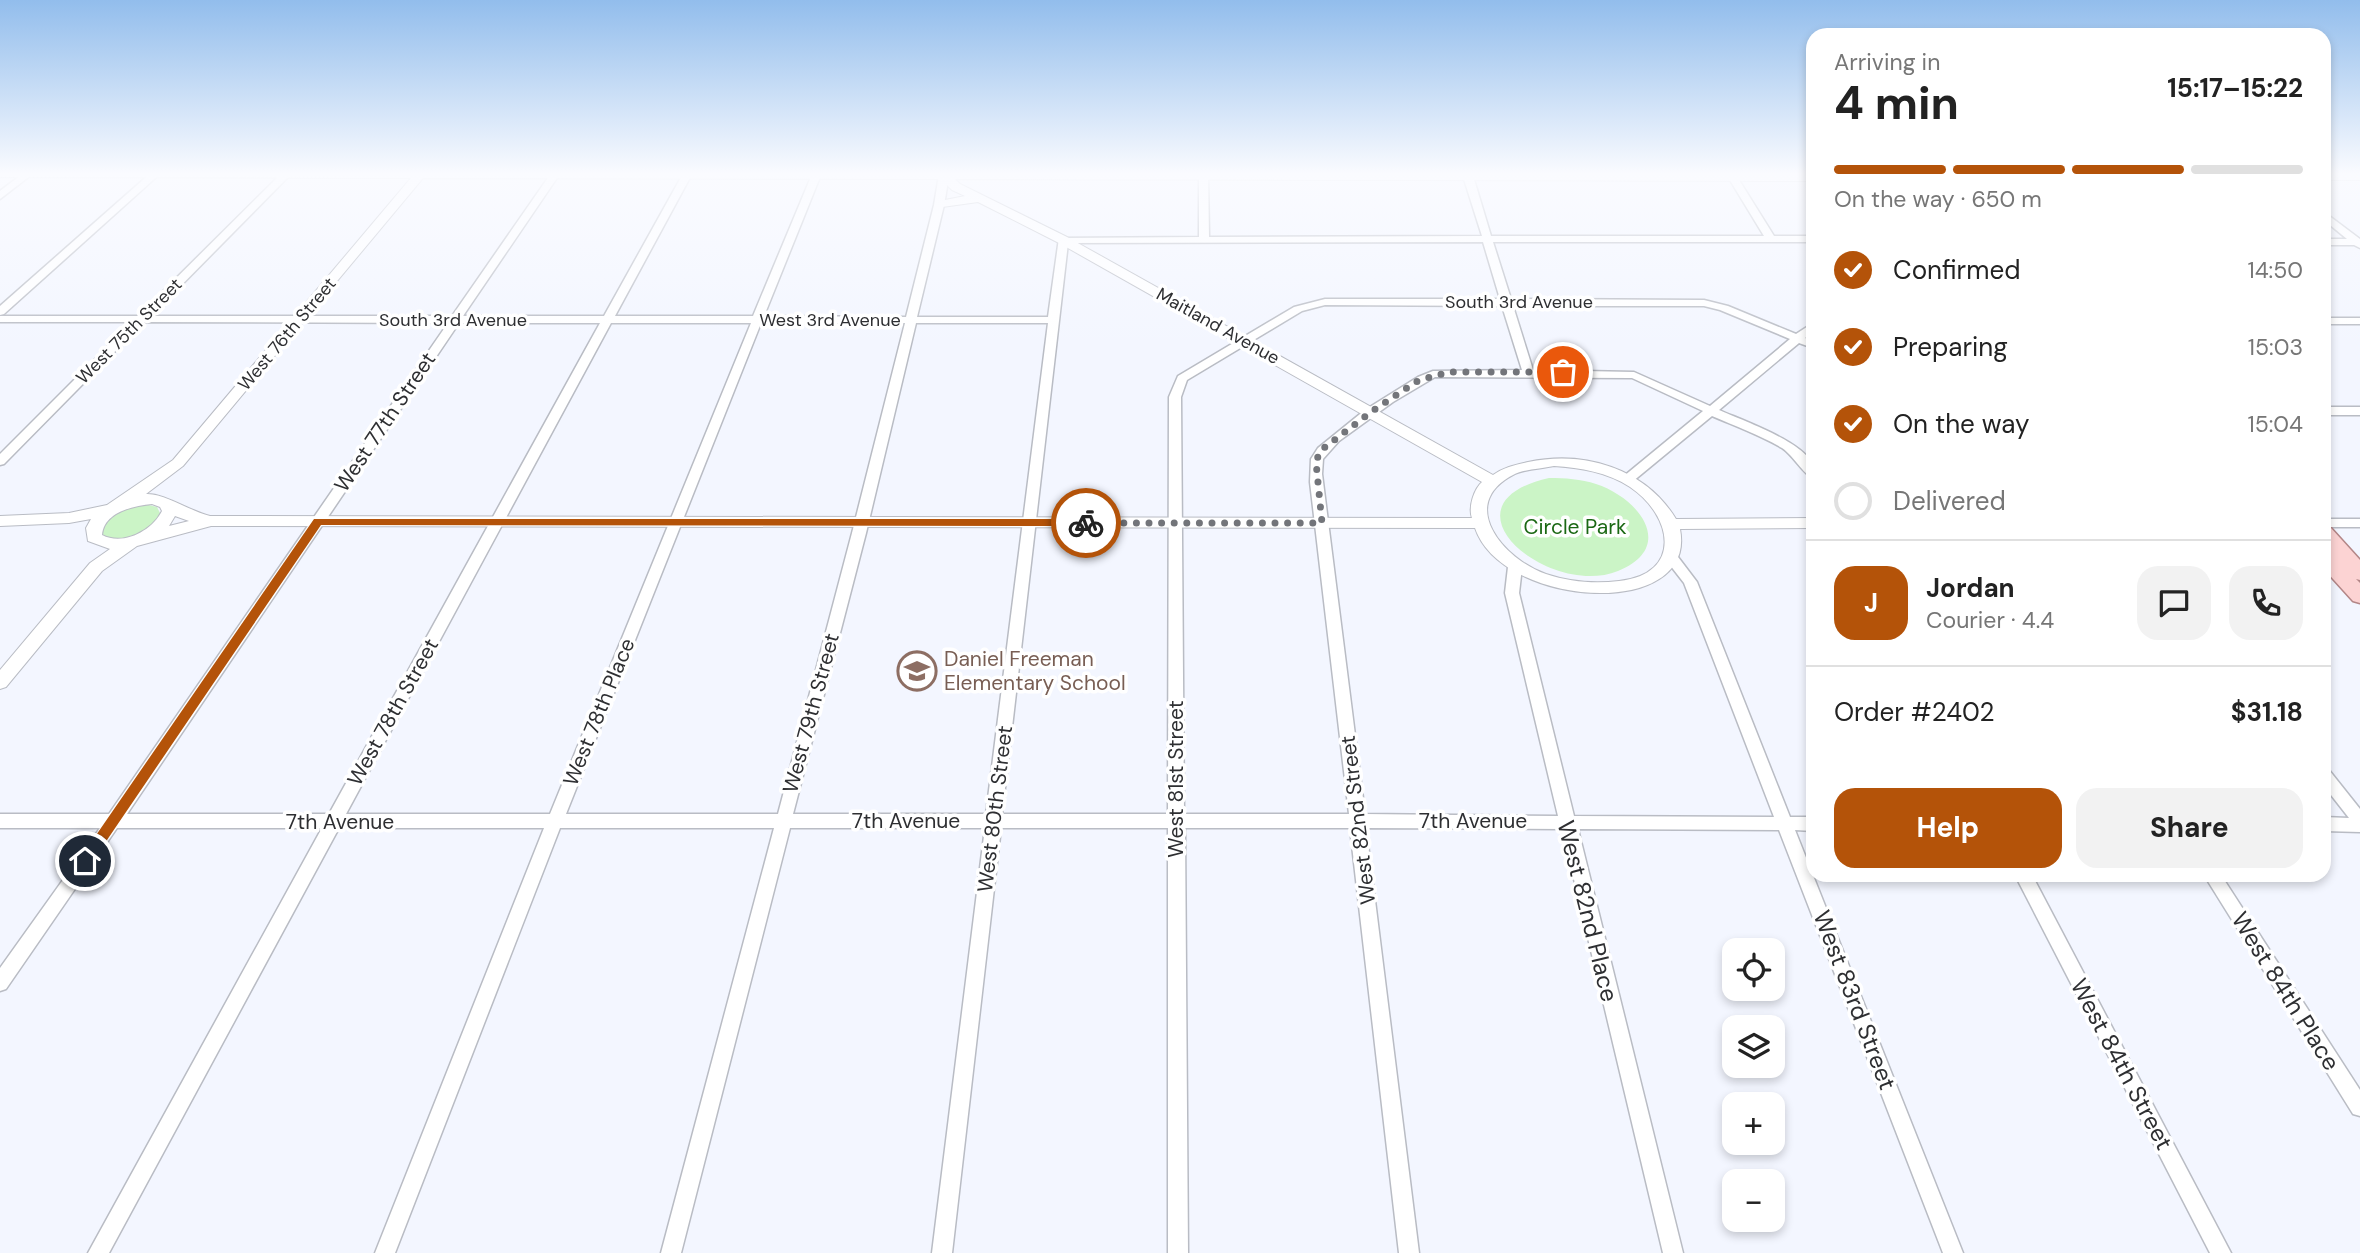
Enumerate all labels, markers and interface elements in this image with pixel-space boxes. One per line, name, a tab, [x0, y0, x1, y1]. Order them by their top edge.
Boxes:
text: Arriving in	[1834, 47, 1940, 77]
text: 15:17–15:22	[2167, 71, 2303, 105]
text: 4 min	[1834, 73, 1959, 133]
text: On the way · 650 m	[1834, 184, 2042, 214]
icon: check	[1834, 251, 1872, 289]
text: Confirmed	[1893, 253, 2020, 287]
text: 14:50	[2247, 255, 2303, 285]
street label: West 76th Street	[233, 272, 341, 396]
street label: West 75th Street	[71, 273, 187, 389]
street label: Maitland Avenue	[1152, 282, 1284, 370]
street label: South 3rd Avenue	[1445, 290, 1593, 314]
street label: South 3rd Avenue	[379, 308, 527, 332]
street label: West 3rd Avenue	[759, 308, 901, 332]
icon: check	[1834, 328, 1872, 366]
text: Preparing	[1893, 330, 2008, 364]
text: 15:03	[2248, 332, 2303, 362]
pin	[1533, 342, 1593, 402]
street label: West 77th Street	[328, 347, 442, 497]
icon: bag	[1544, 353, 1582, 391]
icon: check	[1834, 405, 1872, 443]
text: On the way	[1893, 407, 2029, 441]
text: 15:04	[2247, 409, 2303, 439]
text: Delivered	[1893, 484, 2006, 518]
courier	[1051, 488, 1121, 558]
icon: bike	[1067, 504, 1105, 542]
park label: Circle Park	[1523, 513, 1627, 541]
button: chat	[2137, 566, 2211, 640]
button: phone	[2229, 566, 2303, 640]
text: Jordan	[1926, 571, 2015, 605]
text: J	[1864, 586, 1878, 620]
text: Courier · 4.4	[1926, 605, 2054, 635]
street label: West 79th Street	[776, 630, 846, 796]
street label: West 78th Street	[341, 633, 445, 791]
street label: West 78th Place	[557, 634, 641, 790]
place label: Daniel Freeman Elementary School	[944, 645, 1126, 697]
school or university icon: Daniel Freeman Elementary School	[896, 650, 938, 692]
text: Order #2402	[1834, 695, 1995, 729]
text: $31.18	[2231, 695, 2303, 729]
street label: West 81st Street	[1162, 700, 1190, 858]
street label: West 80th Street	[971, 724, 1019, 894]
street label: West 82nd Street	[1334, 734, 1382, 906]
button: Help	[1834, 788, 2062, 868]
button: Share	[2076, 788, 2303, 868]
street label: 7th Avenue	[852, 807, 960, 835]
street label: 7th Avenue	[1419, 807, 1527, 835]
street label: 7th Avenue	[286, 808, 394, 836]
street label: West 82nd Place	[1550, 817, 1626, 1005]
pin	[55, 831, 115, 891]
icon: home	[66, 842, 104, 880]
street label: West 83rd Street	[1807, 906, 1903, 1094]
street label: West 84th Place	[2225, 906, 2347, 1076]
map controls	[1722, 938, 1785, 1232]
button: locate	[1722, 938, 1785, 1001]
street label: West 84th Street	[2064, 973, 2180, 1155]
button: layers	[1722, 1015, 1785, 1078]
button: +	[1722, 1092, 1785, 1155]
button: −	[1722, 1169, 1785, 1232]

